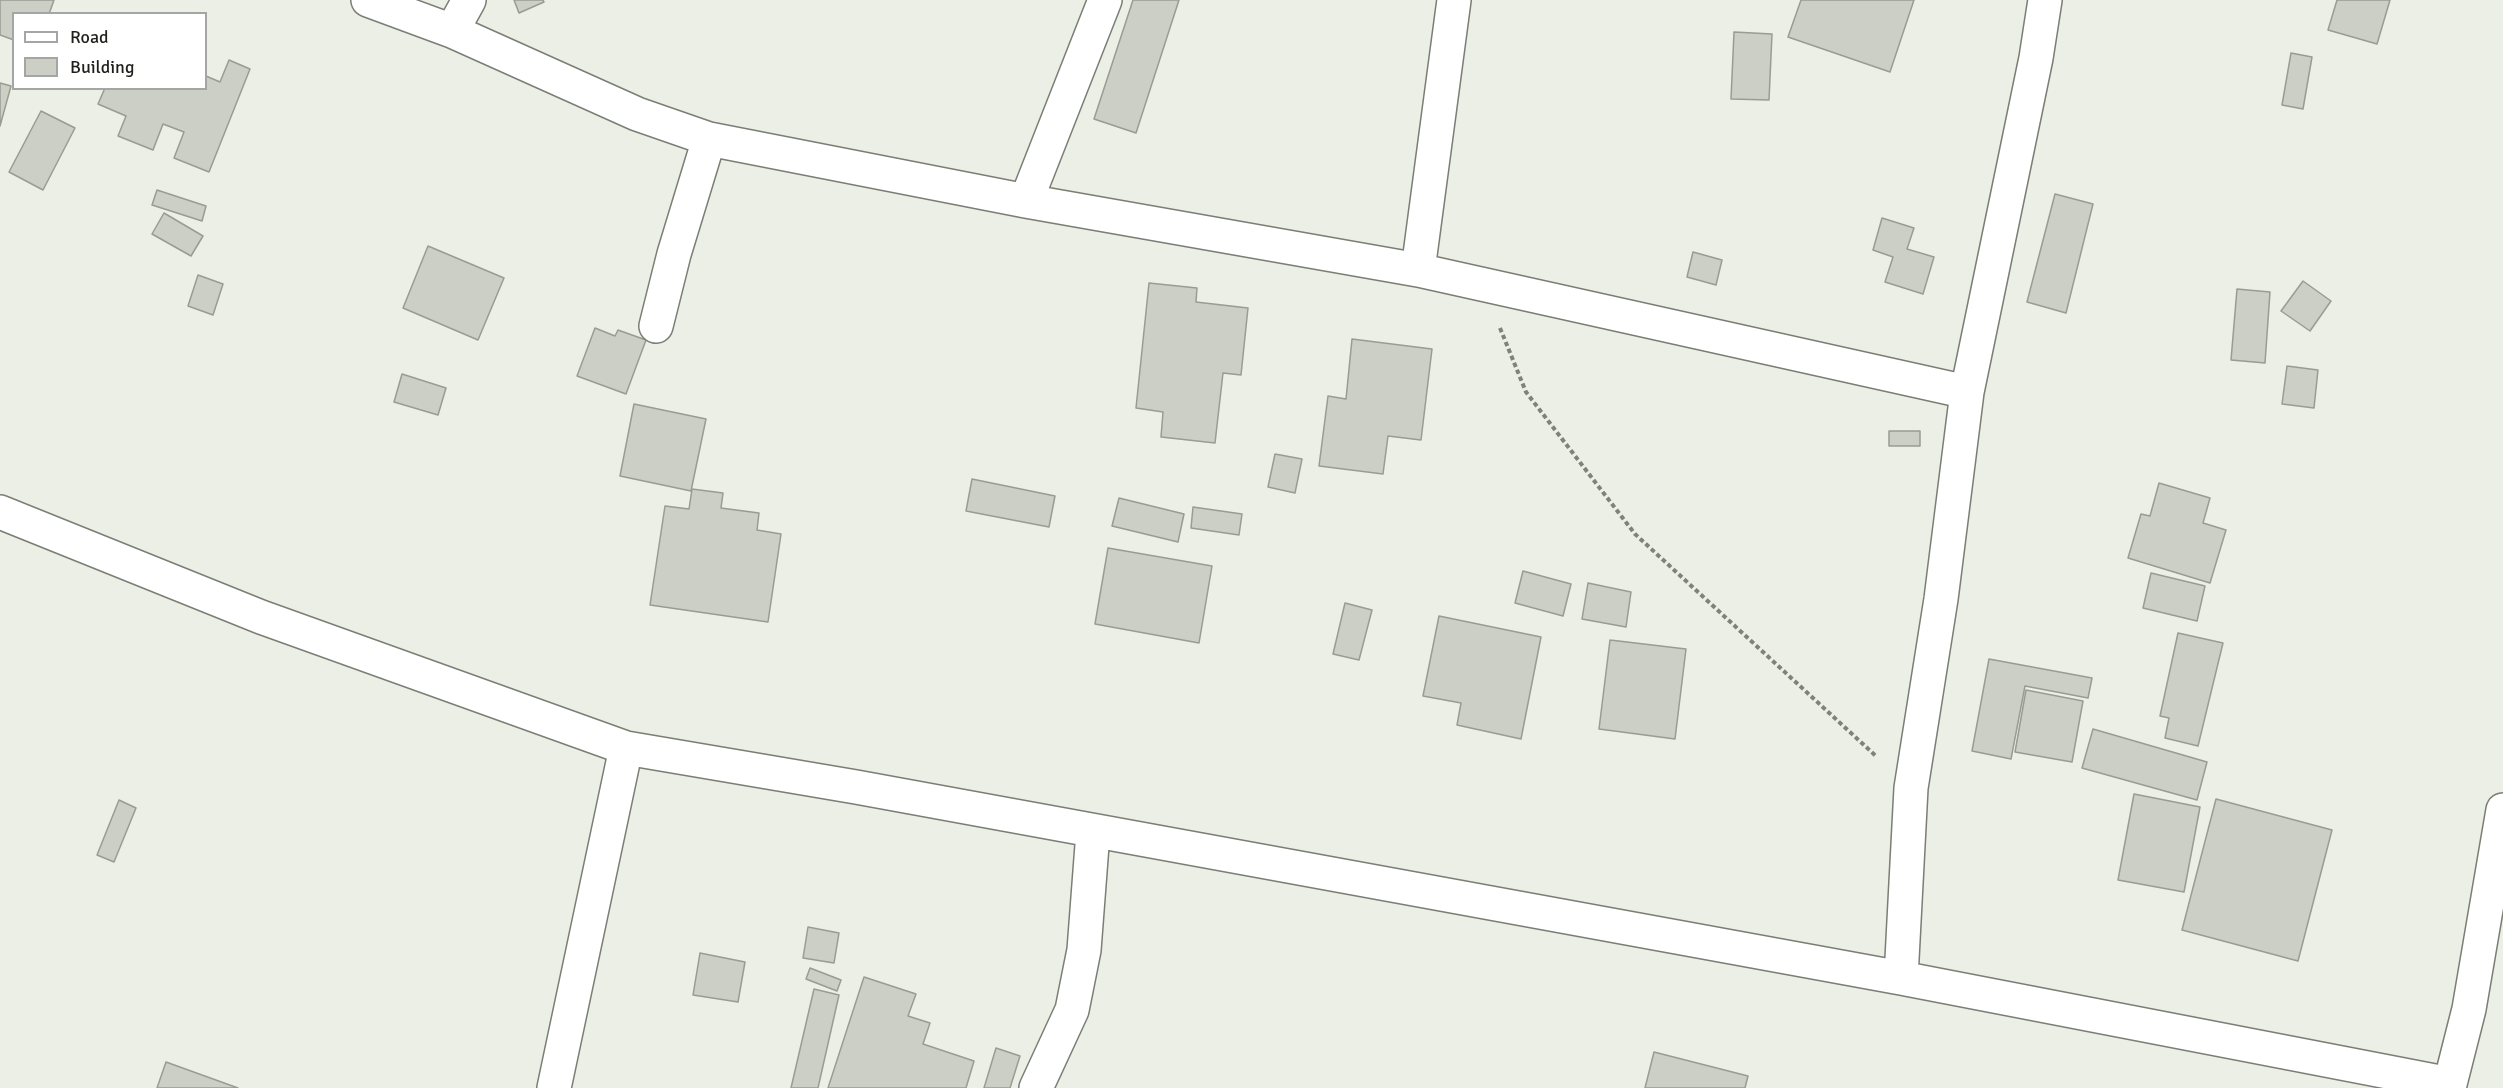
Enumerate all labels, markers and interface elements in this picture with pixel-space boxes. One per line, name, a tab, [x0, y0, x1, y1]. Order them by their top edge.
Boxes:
legend	[12, 12, 207, 90]
text: Road	[70, 26, 109, 48]
text: Building	[70, 56, 134, 78]

